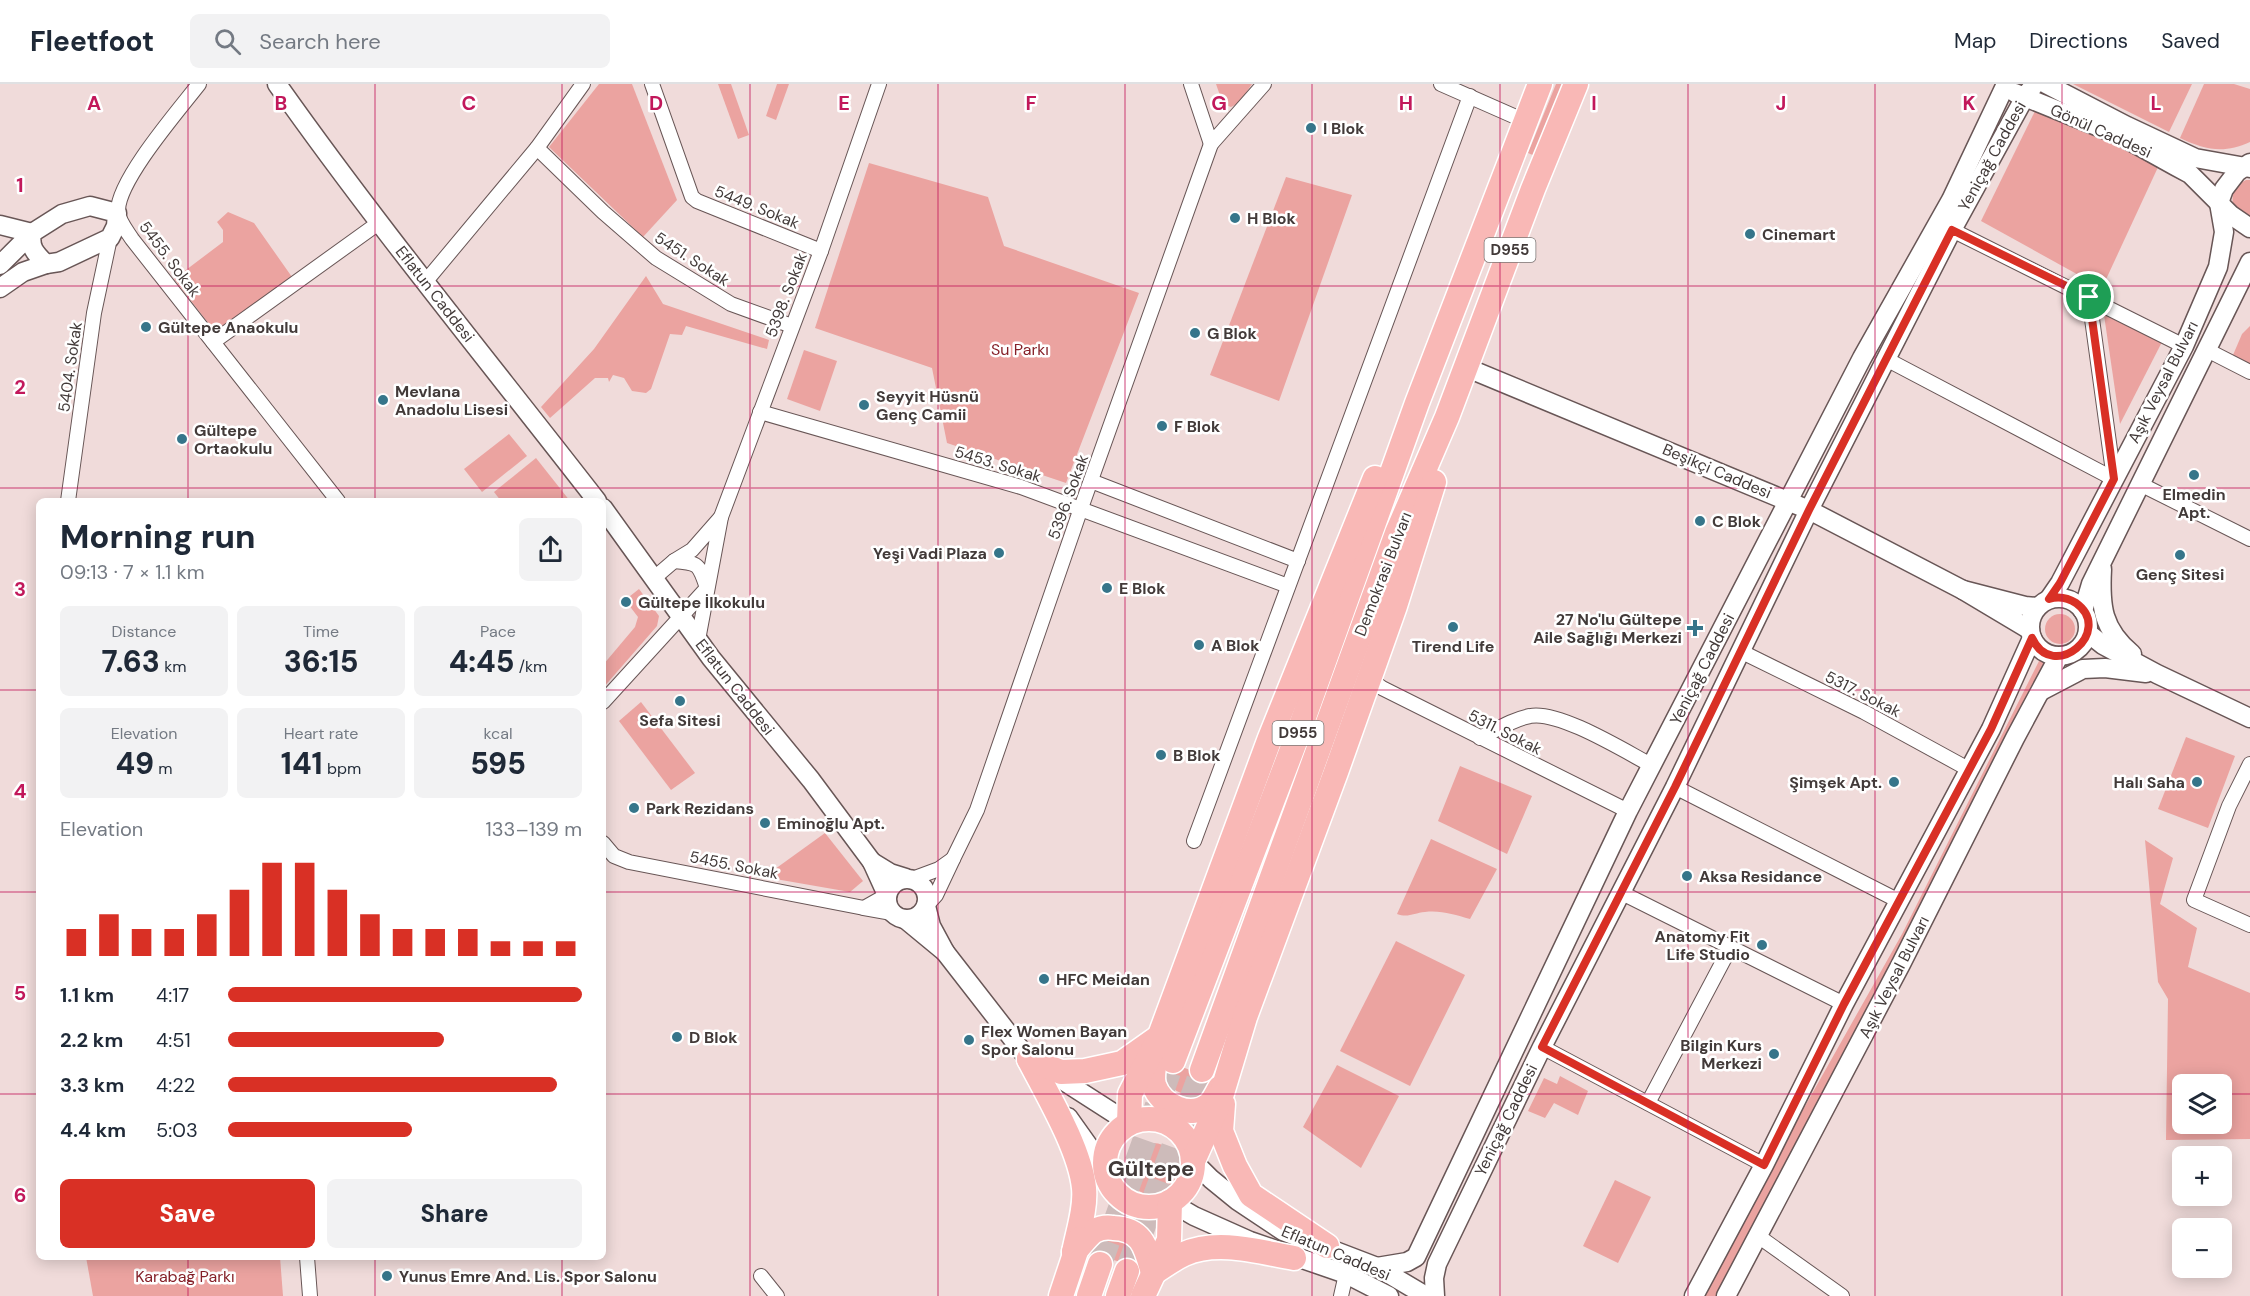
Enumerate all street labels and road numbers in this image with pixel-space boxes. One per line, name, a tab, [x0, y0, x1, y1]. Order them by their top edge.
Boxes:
street label: Yeniçağ Caddesi	[1953, 97, 2031, 215]
street label: Gönül Caddesi	[2047, 99, 2155, 163]
street label: 5449. Sokak	[711, 180, 803, 234]
street label: 5455. Sokak	[135, 217, 205, 301]
street label: 5451. Sokak	[651, 227, 733, 291]
road number: D955	[1484, 238, 1536, 262]
street label: Eflatun Caddesi	[391, 242, 479, 346]
street label: 5398. Sokak	[760, 250, 812, 340]
street label: Aşık Veysal Bulvarı	[2123, 317, 2203, 447]
street label: 5404. Sokak	[53, 320, 87, 414]
street label: Beşikçi Caddesi	[1659, 439, 1775, 503]
street label: 5453. Sokak	[952, 441, 1044, 487]
street label: 5396. Sokak	[1043, 452, 1093, 542]
street label: Demokrasi Bulvarı	[1350, 509, 1416, 639]
street label: Yeniçağ Caddesi	[1665, 610, 1739, 728]
street label: Eflatun Caddesi	[691, 635, 779, 739]
street label: 5317. Sokak	[1821, 666, 1905, 722]
street label: 5311. Sokak	[1465, 705, 1545, 759]
road number: D955	[1272, 721, 1324, 745]
street label: 5455. Sokak	[688, 846, 780, 884]
street label: Aşık Veysal Bulvarı	[1854, 912, 1934, 1042]
street label: Yeniçağ Caddesi	[1470, 1060, 1542, 1180]
street label: Eflatun Caddesi	[1278, 1221, 1394, 1285]

